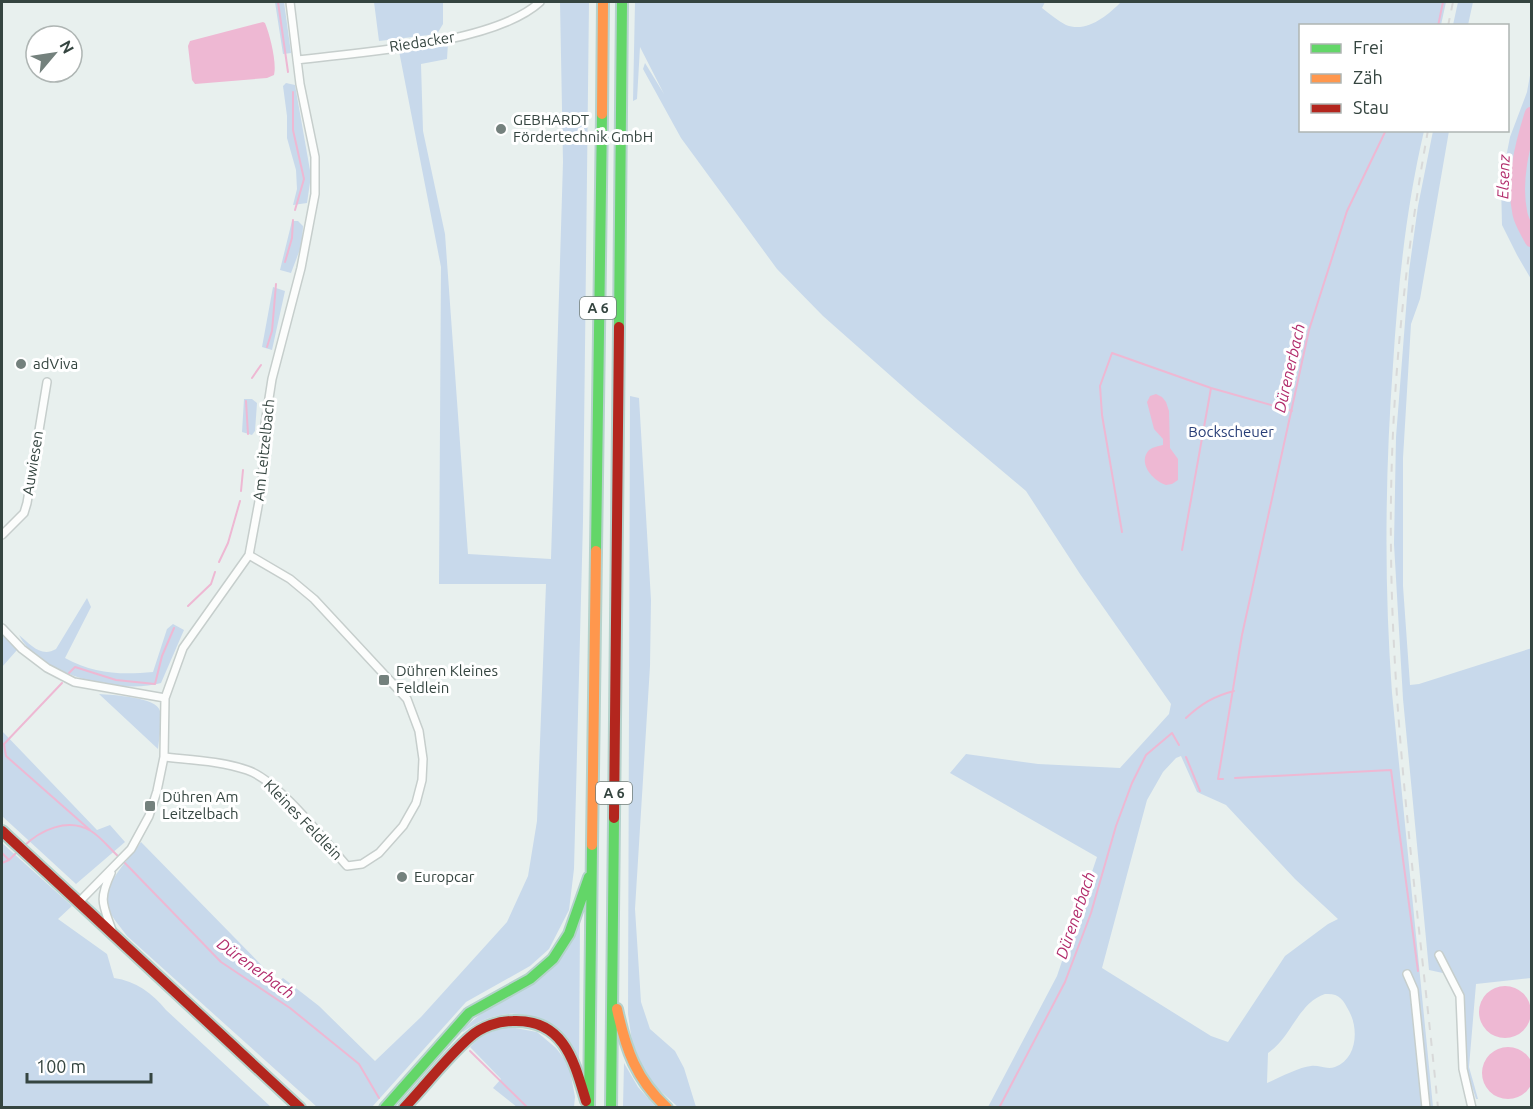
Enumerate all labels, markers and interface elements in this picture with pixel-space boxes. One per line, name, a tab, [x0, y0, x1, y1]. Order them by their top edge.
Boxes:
north arrow	[24, 24, 84, 84]
legend	[1299, 24, 1509, 132]
street label: Riedacker	[388, 28, 456, 55]
text: N	[56, 37, 78, 56]
text: Frei	[1353, 37, 1383, 57]
text: Zäh	[1353, 67, 1383, 87]
text: Stau	[1353, 97, 1389, 117]
place label: GEBHARDT Fördertechnik GmbH	[513, 111, 653, 145]
marker: GEBHARDT Fördertechnik GmbH	[494, 122, 508, 136]
water label: Elsenz	[1493, 154, 1513, 199]
road number: A 6	[580, 297, 616, 319]
water label: Dürenerbach	[1270, 322, 1308, 414]
place label: adViva	[33, 355, 78, 372]
marker: adViva	[14, 357, 28, 371]
street label: Am Leitzelbach	[250, 398, 277, 502]
park label: Bockscheuer	[1188, 423, 1274, 440]
street label: Auwiesen	[19, 429, 46, 496]
place label: Dühren Kleines Feldlein	[396, 662, 498, 696]
marker: Dühren Kleines Feldlein	[377, 673, 391, 687]
street label: Kleines Feldlein	[261, 776, 346, 863]
road number: A 6	[596, 782, 632, 804]
place label: Dühren Am Leitzelbach	[162, 788, 238, 822]
marker: Dühren Am Leitzelbach	[143, 799, 157, 813]
place label: Europcar	[414, 868, 475, 885]
water label: Dürenerbach	[1052, 869, 1098, 961]
marker: Europcar	[395, 870, 409, 884]
water label: Dürenerbach	[214, 934, 298, 1002]
scale bar	[27, 1046, 152, 1084]
text: 100 m	[36, 1056, 86, 1076]

